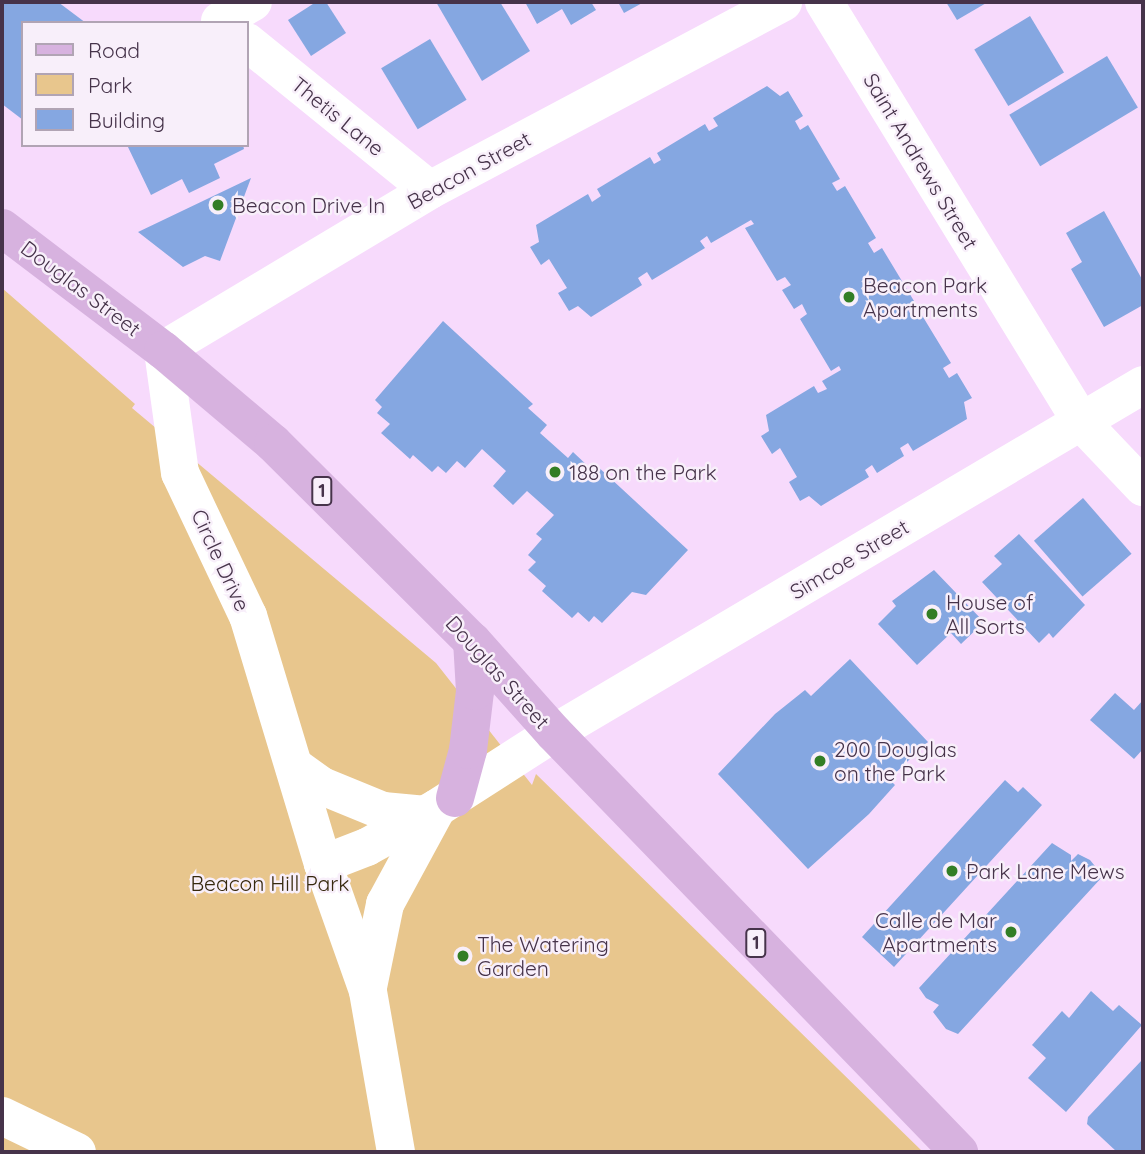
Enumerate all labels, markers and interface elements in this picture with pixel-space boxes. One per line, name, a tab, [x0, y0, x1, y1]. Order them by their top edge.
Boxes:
legend	[21, 21, 248, 147]
text: Road	[88, 37, 140, 63]
street label: Saint Andrews Street	[859, 69, 983, 253]
street label: Thetis Lane	[287, 71, 389, 161]
text: Park	[88, 72, 132, 98]
text: Building	[88, 107, 165, 133]
street label: Beacon Street	[403, 126, 535, 214]
place label: Beacon Drive In	[232, 192, 385, 218]
marker: Beacon Drive In	[210, 197, 226, 213]
street label: Douglas Street	[16, 235, 146, 341]
place label: Beacon Park Apartments	[863, 272, 987, 322]
marker: Beacon Park Apartments	[841, 289, 857, 305]
place label: 188 on the Park	[569, 459, 717, 485]
marker: 188 on the Park	[547, 464, 563, 480]
road number: 1	[310, 476, 334, 506]
street label: Circle Drive	[186, 505, 256, 615]
street label: Simcoe Street	[785, 514, 913, 604]
place label: House of All Sorts	[946, 589, 1033, 639]
marker: House of All Sorts	[924, 606, 940, 622]
street label: Douglas Street	[441, 610, 555, 734]
place label: 200 Douglas on the Park	[834, 736, 957, 786]
marker: 200 Douglas on the Park	[812, 753, 828, 769]
place label: Park Lane Mews	[966, 858, 1125, 884]
marker: Park Lane Mews	[944, 863, 960, 879]
park label: Beacon Hill Park	[190, 870, 350, 896]
place label: Calle de Mar Apartments	[875, 907, 997, 957]
marker: Calle de Mar Apartments	[1003, 924, 1019, 940]
road number: 1	[744, 928, 768, 959]
place label: The Watering Garden	[477, 931, 609, 981]
marker: The Watering Garden	[455, 948, 471, 964]

